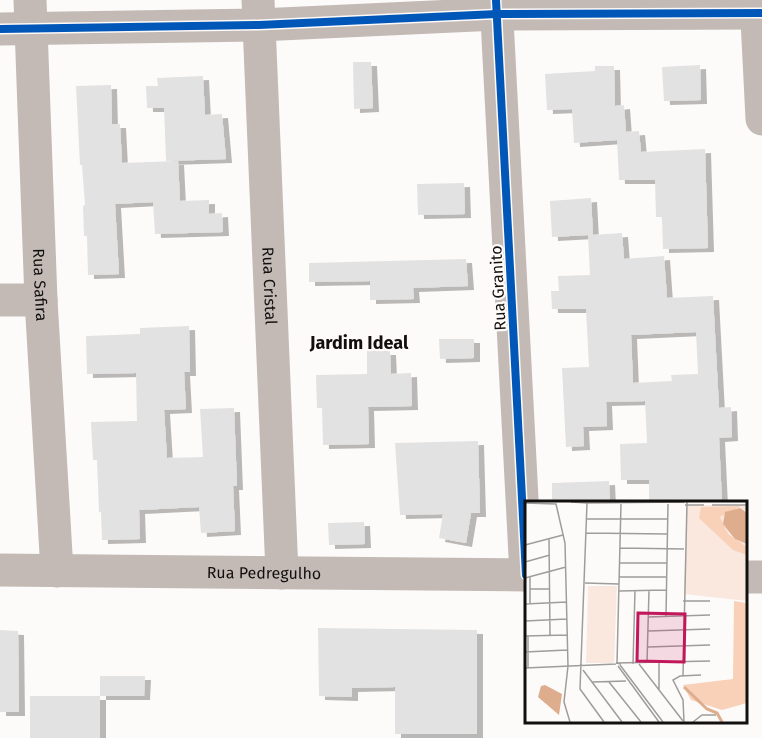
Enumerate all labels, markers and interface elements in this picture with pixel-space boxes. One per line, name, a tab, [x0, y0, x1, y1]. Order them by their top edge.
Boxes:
street label: Rua Granito	[486, 245, 510, 331]
street label: Rua Cristal	[259, 246, 281, 325]
street label: Rua Safira	[30, 248, 52, 322]
district label: Jardim Ideal	[309, 332, 409, 354]
inset map	[525, 501, 747, 723]
street label: Rua Pedregulho	[207, 562, 321, 583]

